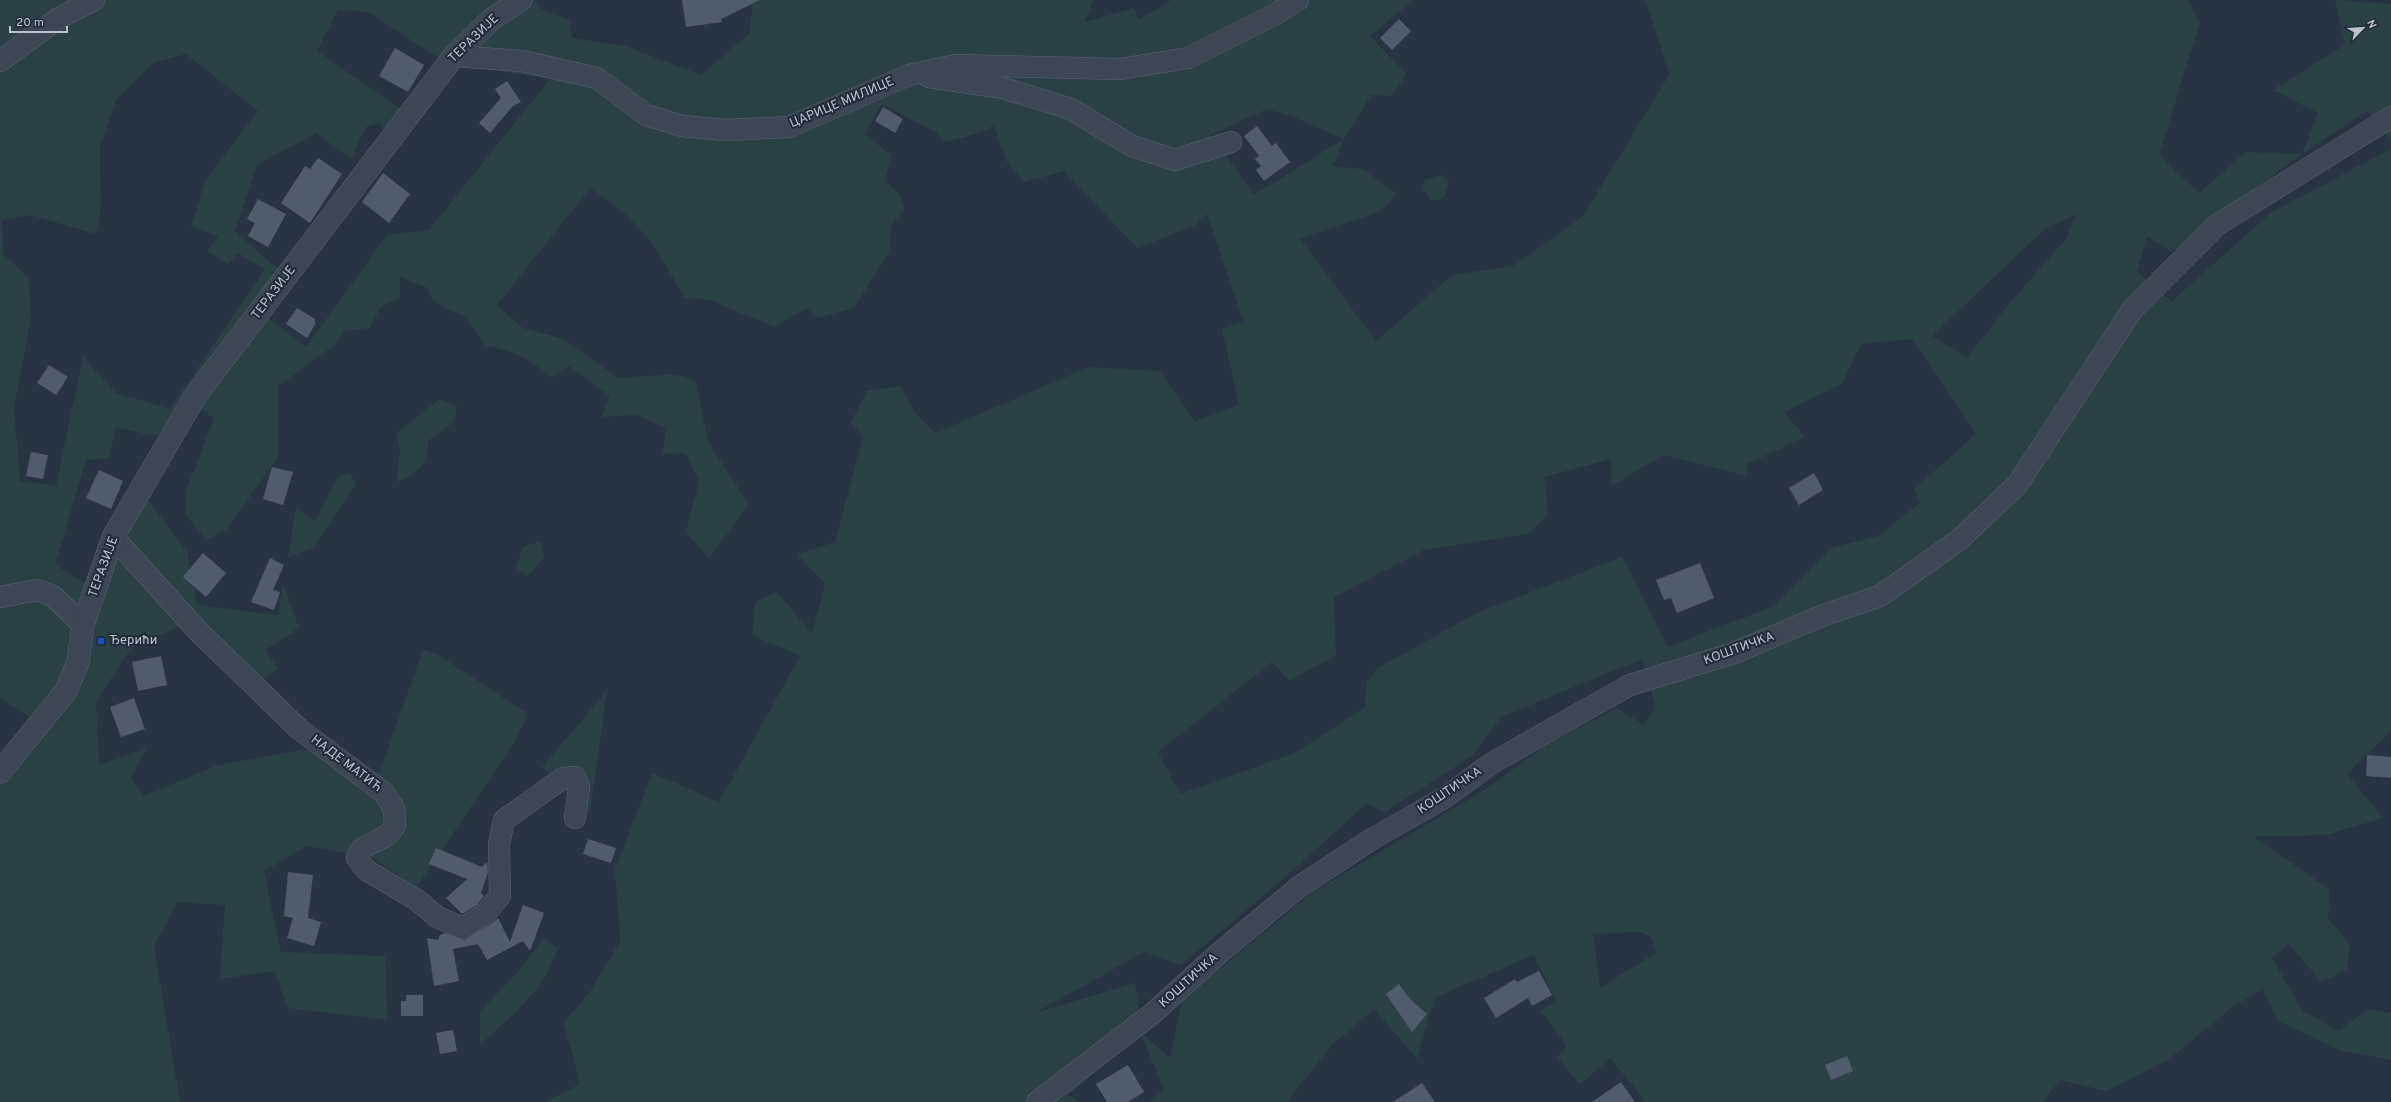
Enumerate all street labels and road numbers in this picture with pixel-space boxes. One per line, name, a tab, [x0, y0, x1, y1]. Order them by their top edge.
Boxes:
street label: ТЕРАЗИЈЕ	[445, 11, 503, 67]
street label: ЦАРИЦЕ МИЛИЦЕ	[787, 74, 897, 132]
street label: ТЕРАЗИЈЕ	[248, 263, 300, 323]
street label: ТЕРАЗИЈЕ	[86, 534, 122, 600]
street label: КОШТИЧКА	[1701, 629, 1777, 669]
street label: НАДЕ МАТИЋ	[307, 732, 385, 796]
street label: КОШТИЧКА	[1415, 764, 1485, 818]
street label: КОШТИЧКА	[1156, 950, 1222, 1012]

